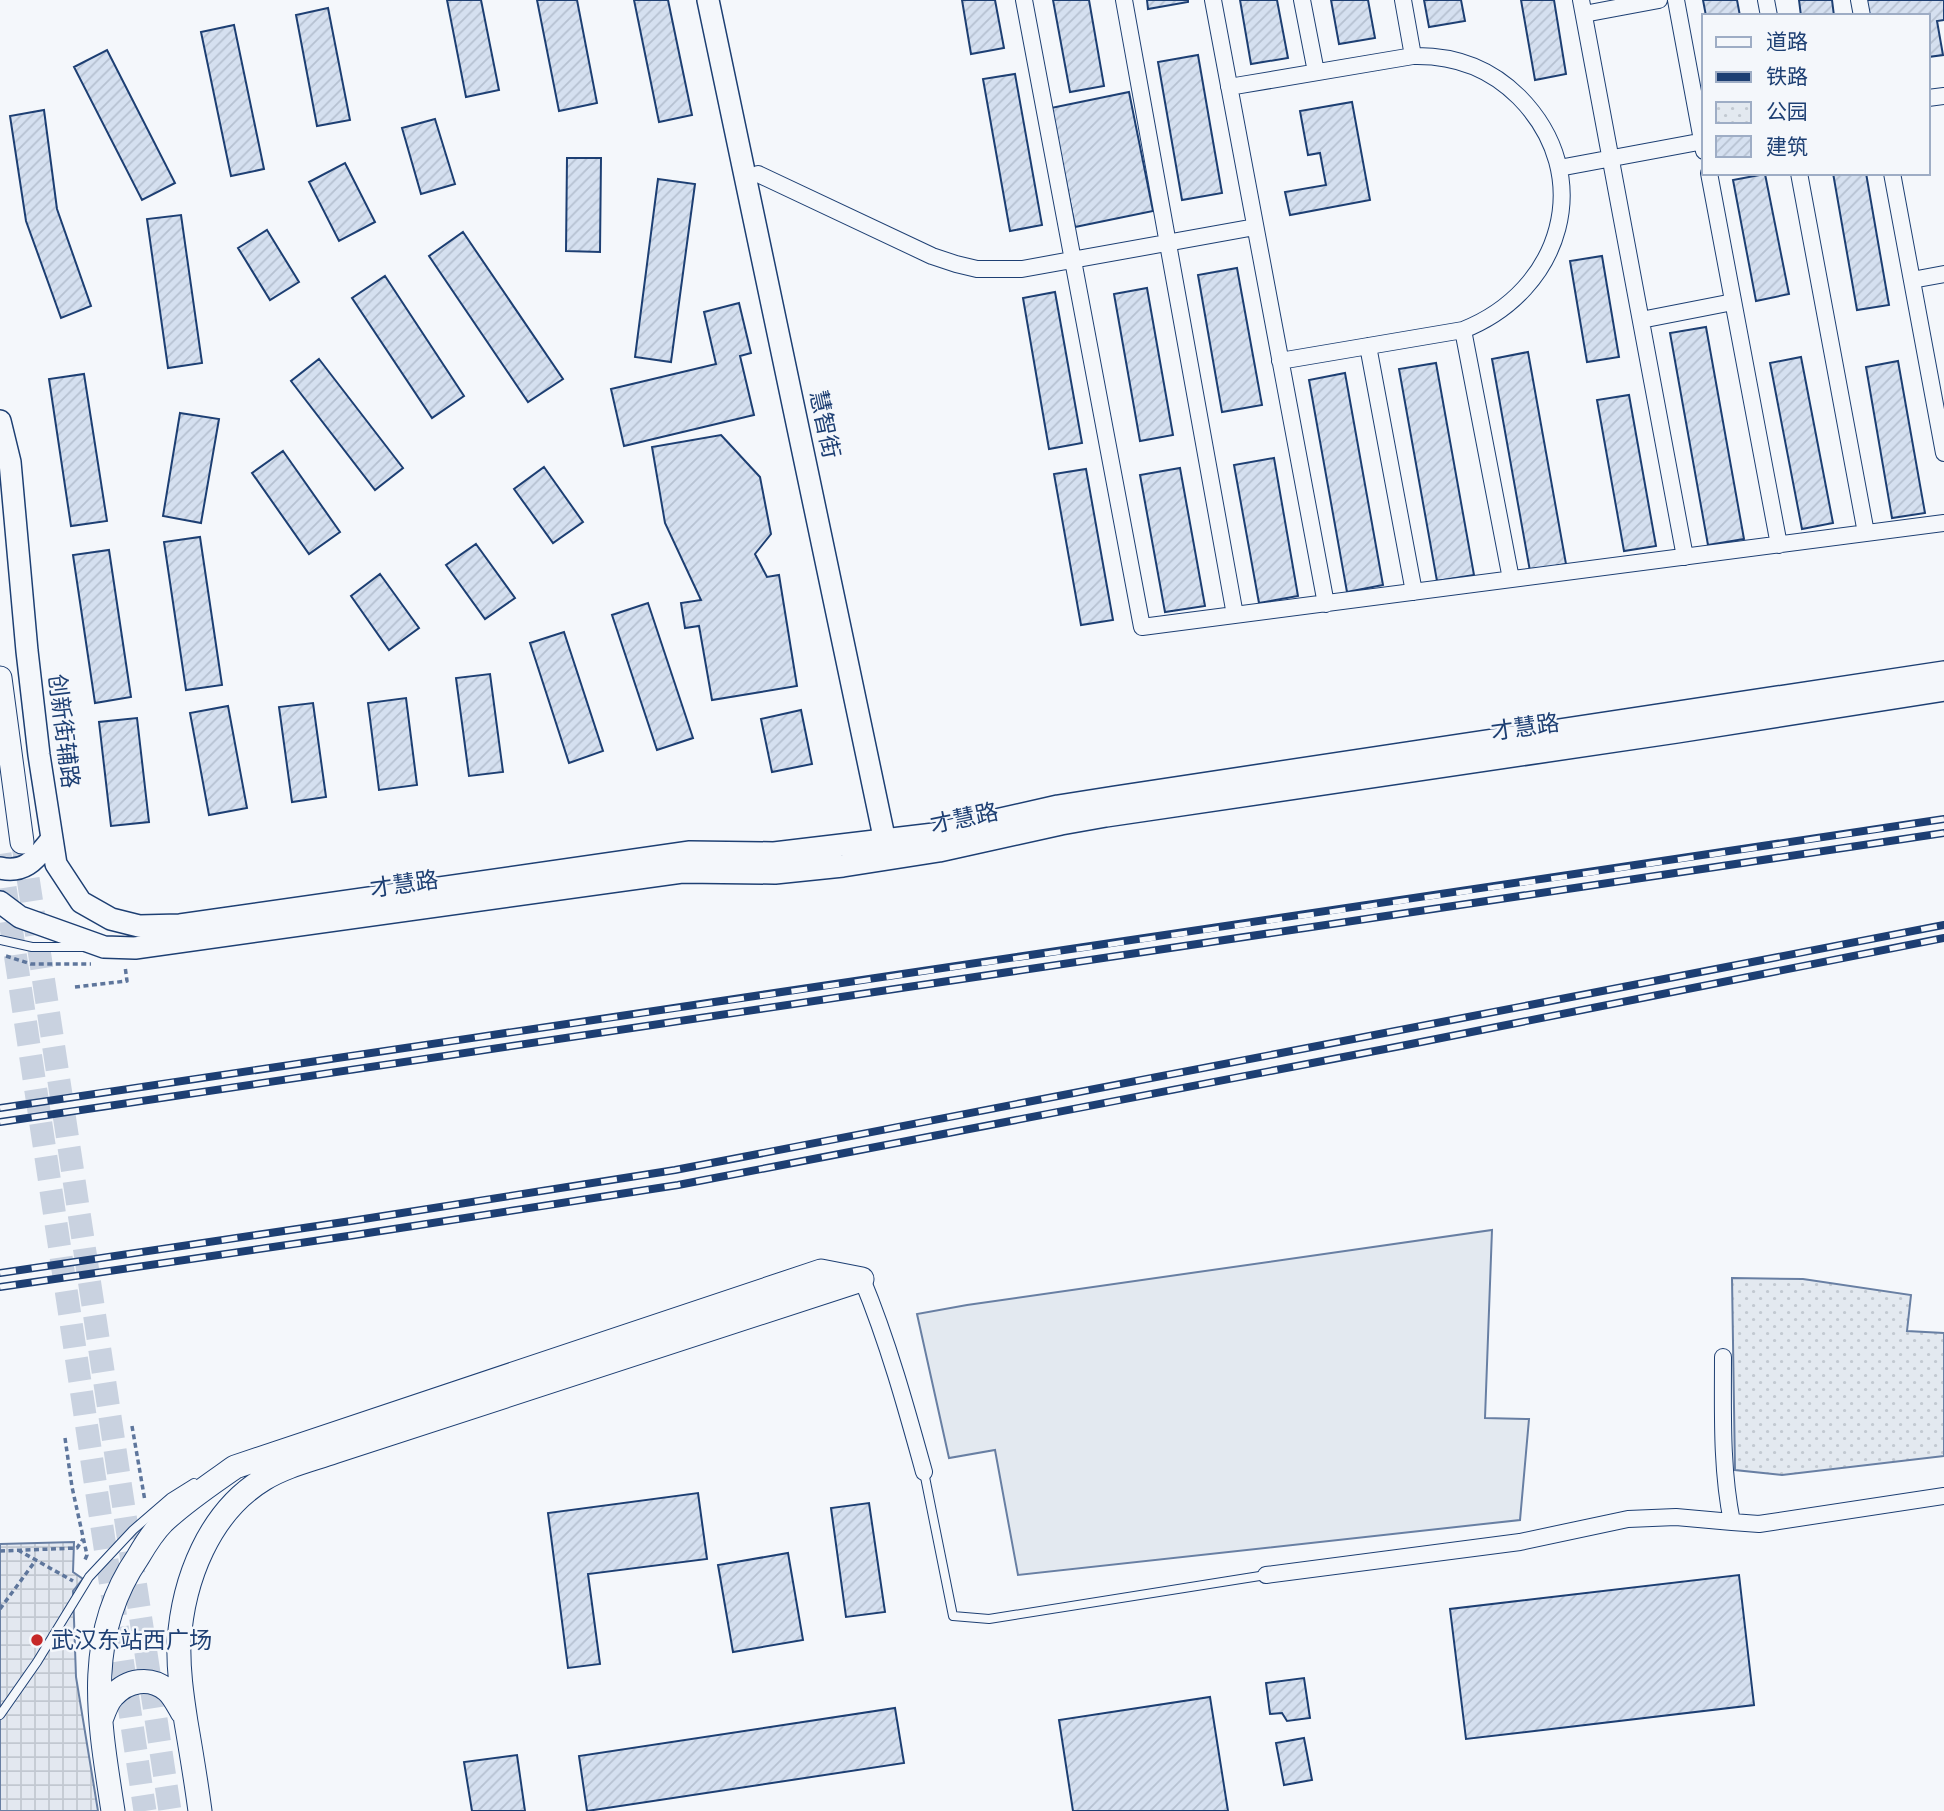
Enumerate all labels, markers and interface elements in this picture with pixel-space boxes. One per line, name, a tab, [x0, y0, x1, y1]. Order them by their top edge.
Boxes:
legend	[1702, 14, 1930, 175]
text: 道路	[1766, 28, 1808, 56]
text: 铁路	[1766, 63, 1808, 91]
text: 公园	[1766, 98, 1808, 126]
text: 建筑	[1766, 133, 1808, 161]
street label: 慧智街	[803, 387, 847, 461]
street label: 创新街辅路	[42, 672, 86, 790]
street label: 才慧路	[1489, 707, 1561, 747]
street label: 才慧路	[927, 796, 1001, 840]
street label: 才慧路	[368, 864, 440, 904]
place label: 武汉东站西广场	[51, 1625, 212, 1655]
marker: 武汉东站西广场	[29, 1632, 45, 1648]

